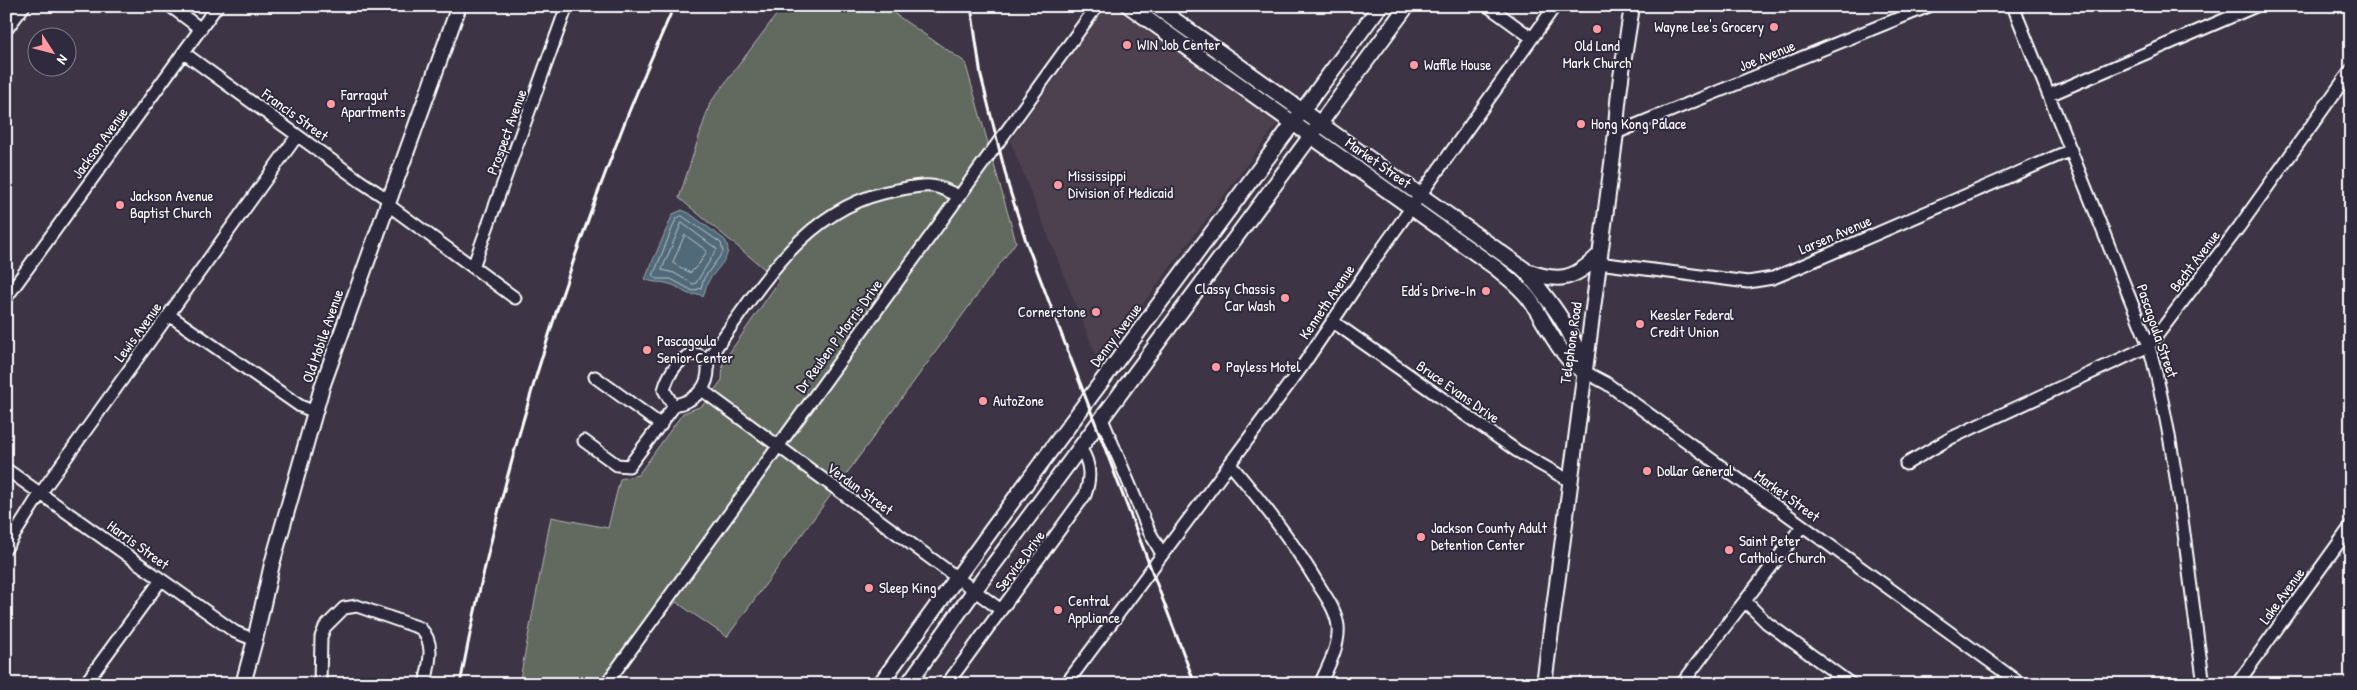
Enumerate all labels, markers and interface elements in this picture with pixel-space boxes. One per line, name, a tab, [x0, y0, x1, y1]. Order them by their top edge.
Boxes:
place label: Wayne Lee's Grocery	[1654, 16, 1764, 37]
marker: Wayne Lee's Grocery	[1768, 21, 1780, 33]
marker: Old Land Mark Church	[1591, 23, 1603, 35]
north arrow	[28, 28, 78, 78]
place label: WIN Job Center	[1137, 34, 1221, 55]
place label: Old Land Mark Church	[1563, 35, 1631, 73]
street label: Joe Avenue	[1735, 35, 1798, 76]
marker: WIN Job Center	[1121, 39, 1133, 51]
text: N	[53, 51, 73, 69]
place label: Waffle House	[1424, 54, 1491, 75]
marker: Waffle House	[1408, 59, 1420, 71]
street label: Francis Street	[257, 83, 333, 146]
place label: Farragut Apartments	[340, 84, 406, 122]
street label: Prospect Avenue	[481, 86, 532, 178]
marker: Farragut Apartments	[325, 98, 337, 110]
street label: Jackson Avenue	[67, 103, 133, 183]
place label: Hong Kong Palace	[1591, 113, 1687, 134]
marker: Hong Kong Palace	[1575, 118, 1587, 130]
street label: Market Street	[1341, 132, 1416, 194]
place label: Mississippi Division of Medicaid	[1068, 165, 1173, 203]
marker: Mississippi Division of Medicaid	[1052, 179, 1064, 191]
place label: Jackson Avenue Baptist Church	[130, 185, 214, 223]
marker: Jackson Avenue Baptist Church	[114, 199, 126, 211]
street label: Larsen Avenue	[1795, 210, 1874, 259]
street label: Becht Avenue	[2164, 225, 2225, 296]
street label: Kenneth Avenue	[1294, 260, 1359, 343]
street label: Dr Reuben P Morris Drive	[790, 275, 887, 397]
place label: Classy Chassis Car Wash	[1194, 278, 1275, 316]
place label: Edd's Drive-In	[1401, 280, 1476, 301]
street label: Pascagoula Street	[2132, 281, 2184, 381]
marker: Edd's Drive-In	[1480, 285, 1492, 297]
street label: Old Mobile Avenue	[297, 286, 348, 385]
marker: Classy Chassis Car Wash	[1279, 292, 1291, 304]
street label: Lewis Avenue	[109, 298, 166, 366]
street label: Denny Avenue	[1085, 299, 1146, 371]
street label: Telephone Road	[1554, 300, 1587, 385]
place label: Cornerstone	[1018, 301, 1086, 322]
place label: Keesler Federal Credit Union	[1650, 304, 1734, 342]
marker: Cornerstone	[1090, 306, 1102, 318]
marker: Keesler Federal Credit Union	[1634, 318, 1646, 330]
place label: Pascagoula Senior Center	[657, 330, 733, 368]
marker: Pascagoula Senior Center	[641, 344, 653, 356]
street label: Bruce Evans Drive	[1412, 355, 1504, 428]
place label: Payless Motel	[1226, 356, 1301, 377]
marker: Payless Motel	[1210, 361, 1222, 373]
place label: AutoZone	[993, 390, 1044, 411]
marker: AutoZone	[977, 395, 989, 407]
street label: Verdun Street	[823, 457, 898, 520]
place label: Dollar General	[1657, 460, 1733, 481]
marker: Dollar General	[1641, 465, 1653, 477]
street label: Market Street	[1750, 465, 1825, 527]
street label: Harris Street	[103, 515, 174, 575]
place label: Jackson County Adult Detention Center	[1431, 517, 1548, 555]
street label: Service Drive	[990, 526, 1050, 596]
place label: Saint Peter Catholic Church	[1739, 530, 1826, 568]
marker: Jackson County Adult Detention Center	[1415, 531, 1427, 543]
marker: Saint Peter Catholic Church	[1723, 544, 1735, 556]
street label: Lake Avenue	[2254, 563, 2309, 628]
place label: Sleep King	[879, 577, 937, 598]
marker: Sleep King	[863, 582, 875, 594]
place label: Central Appliance	[1068, 590, 1120, 628]
marker: Central Appliance	[1052, 604, 1064, 616]

